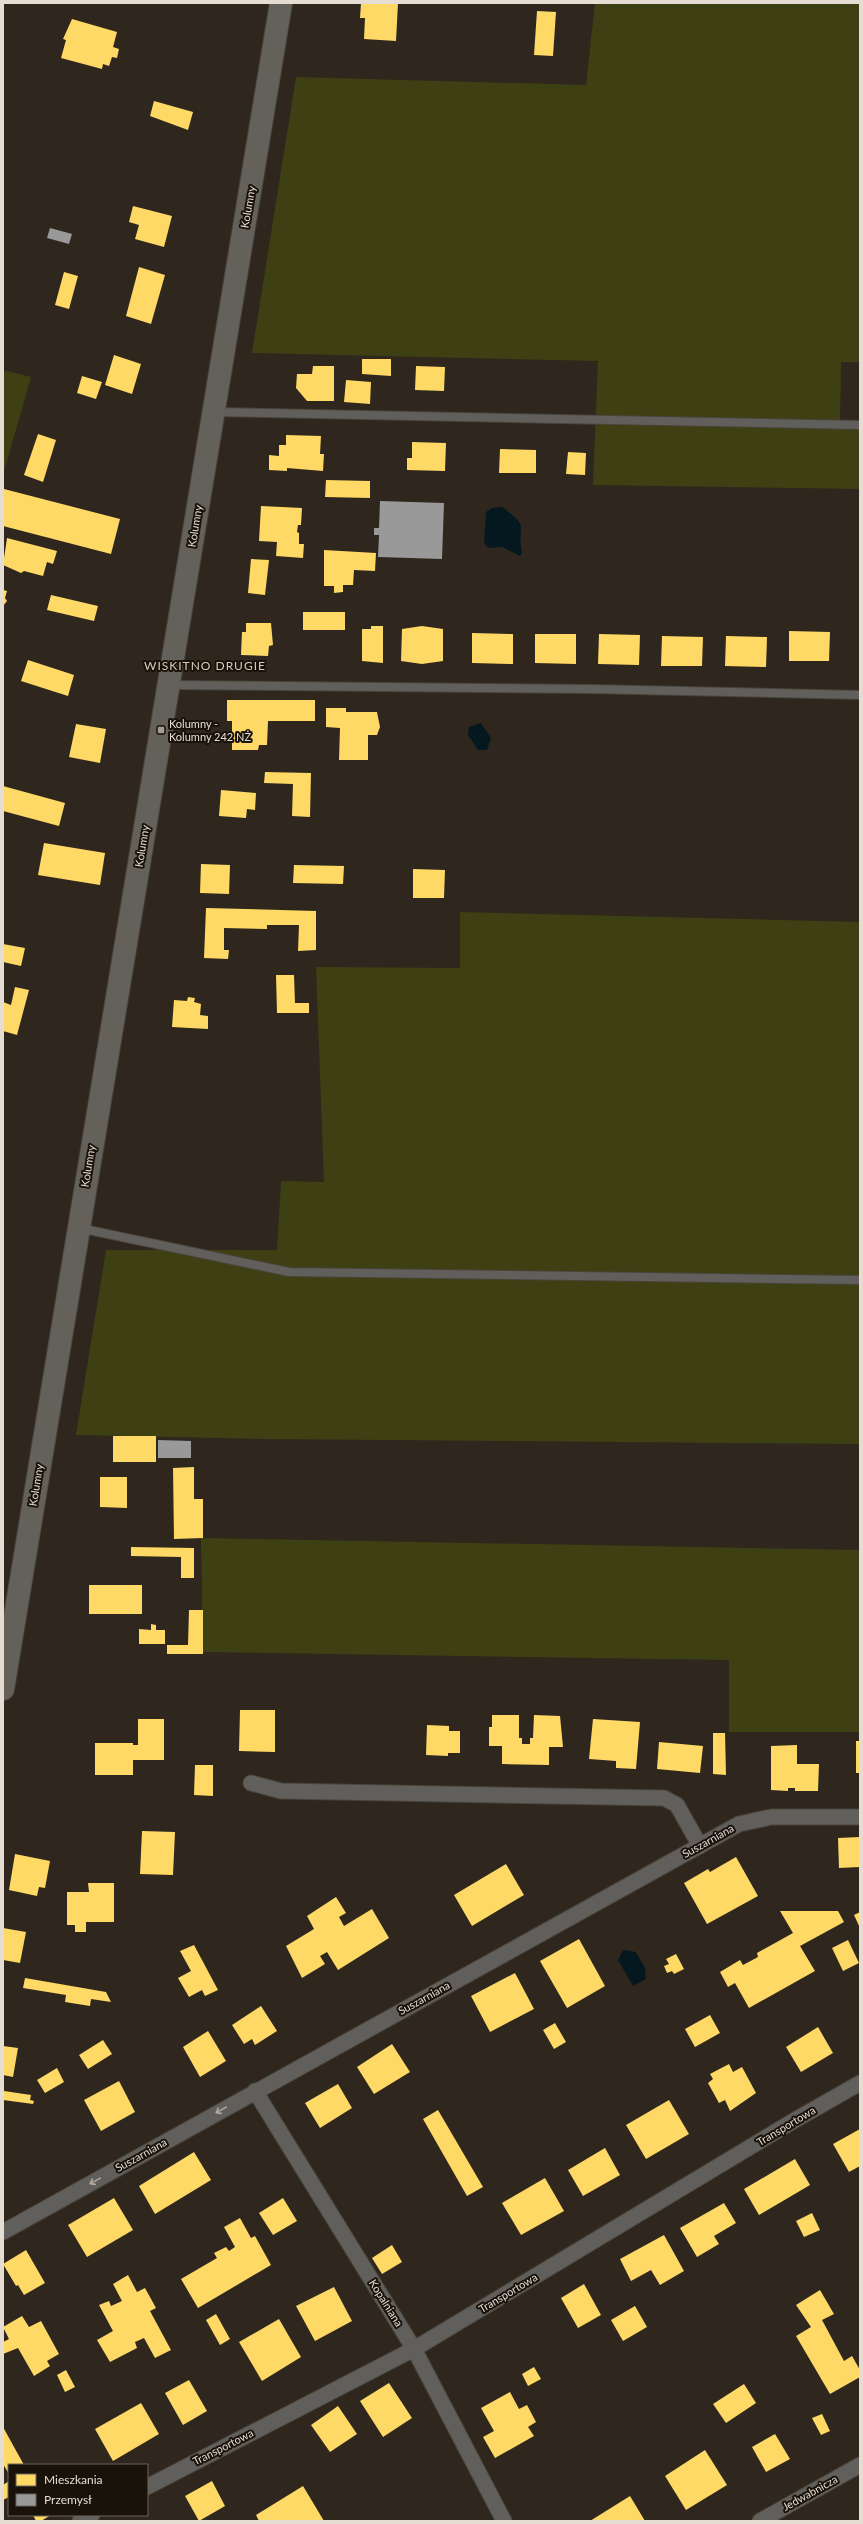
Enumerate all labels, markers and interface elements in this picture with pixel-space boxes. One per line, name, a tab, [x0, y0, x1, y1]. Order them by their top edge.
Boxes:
street label: Kolumny	[237, 185, 258, 229]
street label: Kolumny	[185, 504, 204, 548]
district label: WISKITNO DRUGIE	[144, 658, 266, 673]
place label: Kolumny - Kolumny 242 NŻ	[169, 717, 251, 743]
marker: Kolumny - Kolumny 242 NŻ	[156, 725, 166, 735]
street label: Kolumny	[132, 824, 151, 868]
street label: Kolumny	[78, 1144, 97, 1188]
street label: Kolumny	[26, 1463, 45, 1507]
street label: Suszarniana	[680, 1821, 736, 1860]
street label: Suszarniana	[396, 1978, 452, 2017]
street label: Transportowa	[754, 2103, 817, 2148]
one-way arrow	[215, 2107, 227, 2115]
street label: Suszarniana	[113, 2135, 169, 2174]
one-way arrow	[89, 2177, 101, 2185]
street label: Transportowa	[476, 2270, 539, 2315]
street label: Kopalniana	[367, 2277, 406, 2329]
street label: Transportowa	[190, 2426, 255, 2467]
legend	[8, 2464, 148, 2516]
text: Mieszkania	[44, 2472, 103, 2487]
street label: Jedwabnicza	[780, 2472, 840, 2513]
text: Przemysł	[44, 2492, 92, 2507]

